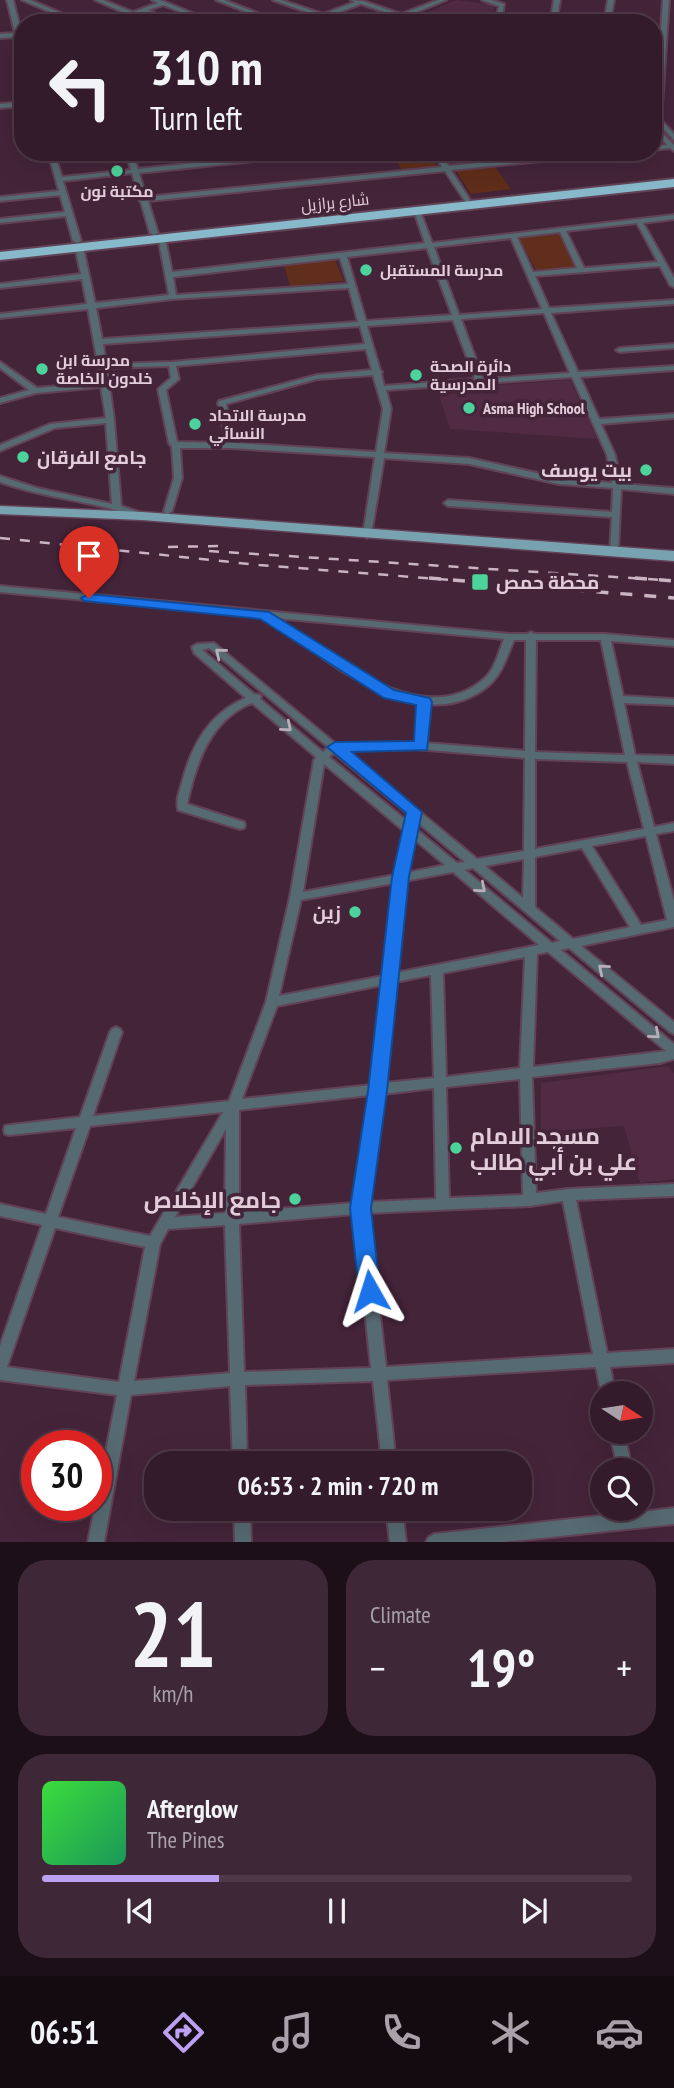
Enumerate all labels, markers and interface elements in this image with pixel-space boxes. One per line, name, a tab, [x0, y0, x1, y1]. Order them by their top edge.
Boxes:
text: 310 m	[150, 35, 263, 99]
icon: left	[35, 42, 126, 133]
text: Turn left	[150, 97, 242, 139]
marker: مكتبة نون	[109, 163, 125, 179]
place label: مكتبة نون	[80, 181, 154, 201]
street label: شارع برازيل	[300, 188, 370, 218]
place label: مدرسة المستقبل	[380, 260, 503, 280]
marker: مدرسة المستقبل	[358, 262, 374, 278]
place label: مدرسة ابن خلدون الخاصة	[56, 350, 152, 388]
place label: دائرة الصحة المدرسية	[430, 356, 511, 394]
marker: مدرسة ابن خلدون الخاصة	[34, 361, 50, 377]
marker: دائرة الصحة المدرسية	[408, 367, 424, 383]
place label: Asma High School	[482, 398, 585, 418]
marker: Asma High School	[461, 400, 477, 416]
place label: مدرسة الاتحاد النسائي	[209, 405, 307, 446]
marker: مدرسة الاتحاد النسائي	[187, 416, 203, 432]
place label: جامع الفرقان	[37, 445, 147, 471]
marker: جامع الفرقان	[15, 449, 31, 465]
place label: بيت يوسف	[541, 458, 632, 482]
marker: بيت يوسف	[638, 462, 654, 478]
pin	[59, 526, 119, 598]
icon: arrive	[70, 537, 108, 575]
place label: محطة حمص	[496, 570, 599, 594]
marker: محطة حمص	[470, 572, 490, 592]
one-way arrow	[216, 648, 228, 661]
one-way arrow	[278, 719, 291, 731]
one-way arrow	[472, 880, 485, 892]
place label: زين	[313, 900, 341, 925]
marker: زين	[347, 904, 363, 920]
one-way arrow	[599, 965, 612, 977]
one-way arrow	[646, 1026, 659, 1038]
place label: مسجد الامام علي بن أبي طالب	[470, 1121, 637, 1181]
marker: مسجد الامام علي بن أبي طالب	[448, 1140, 464, 1156]
place label: جامع الإخلاص	[144, 1185, 281, 1216]
marker: جامع الإخلاص	[287, 1191, 303, 1207]
position arrow	[333, 1254, 407, 1328]
north arrow	[590, 1381, 653, 1444]
map controls	[590, 1381, 653, 1521]
speed limit sign: 30	[21, 1430, 112, 1521]
button: search	[590, 1458, 653, 1521]
text: 06:53 · 2 min · 720 m	[238, 1469, 438, 1502]
text: 21	[130, 1574, 217, 1692]
text: Climate	[370, 1600, 431, 1629]
text: 19°	[467, 1634, 535, 1701]
text: −	[370, 1643, 386, 1692]
text: +	[616, 1643, 632, 1692]
text: km/h	[153, 1679, 193, 1708]
text: Afterglow	[147, 1792, 238, 1825]
text: The Pines	[147, 1825, 225, 1854]
icon: previous	[121, 1892, 159, 1930]
icon: pause	[318, 1892, 356, 1930]
icon: next	[515, 1892, 553, 1930]
icon: directions	[159, 2008, 208, 2057]
icon: music	[268, 2008, 317, 2057]
icon: phone	[377, 2008, 426, 2057]
icon: climate	[486, 2008, 535, 2057]
icon: car	[595, 2008, 644, 2057]
text: 06:51	[30, 2011, 99, 2053]

